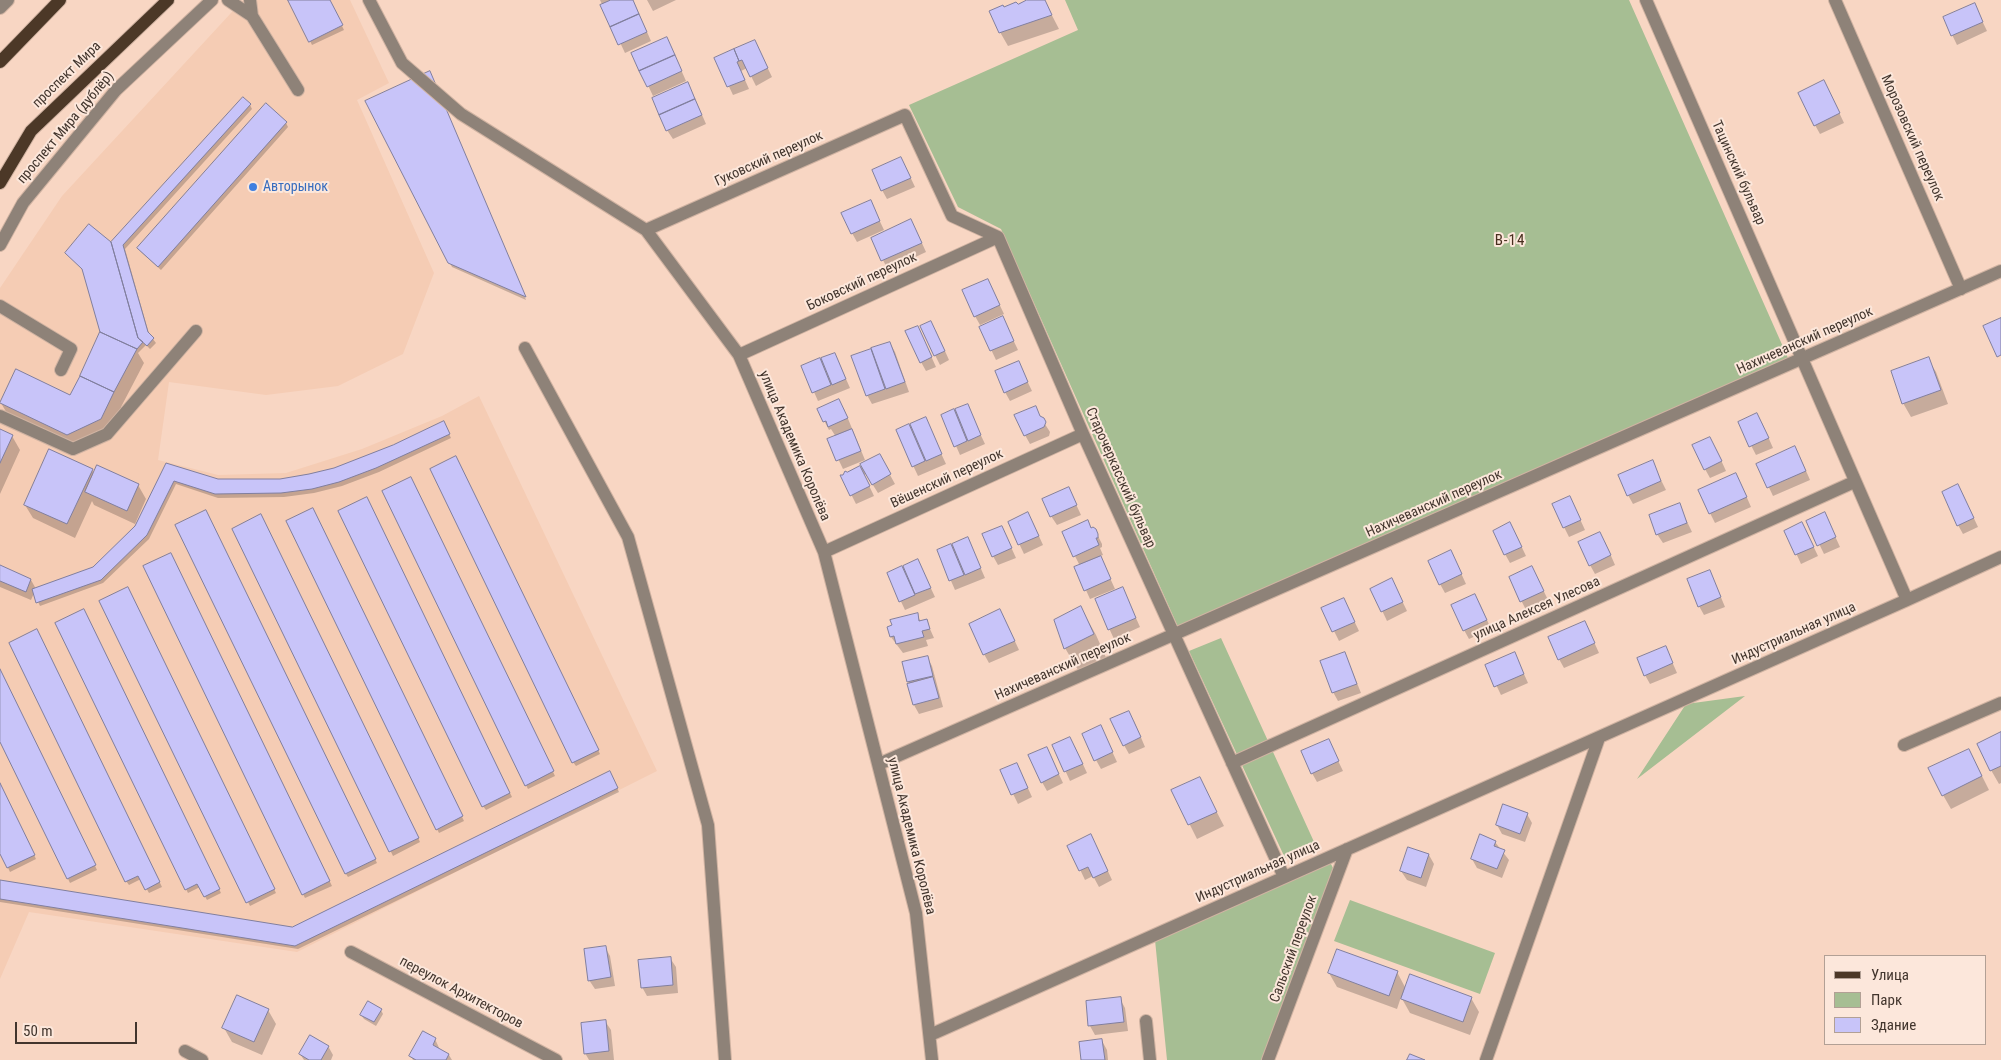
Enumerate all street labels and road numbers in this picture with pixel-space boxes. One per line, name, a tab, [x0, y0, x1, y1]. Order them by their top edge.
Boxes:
street label: проспект Мира	[29, 38, 105, 112]
street label: проспект Мира (дублёр)	[14, 69, 118, 187]
street label: Морозовский переулок	[1877, 72, 1947, 204]
street label: Тацинский бульвар	[1707, 118, 1769, 228]
street label: Гуковский переулок	[712, 128, 826, 190]
street label: Боковский переулок	[804, 249, 920, 315]
street label: Нахичеванский переулок	[1734, 303, 1876, 379]
street label: улица Академика Королёва	[755, 368, 833, 524]
street label: Старочеркасский бульвар	[1081, 405, 1159, 551]
street label: Вёшенский переулок	[888, 446, 1006, 512]
street label: Нахичеванский переулок	[1363, 466, 1505, 542]
street label: улица Алексея Улесова	[1471, 574, 1603, 644]
street label: Индустриальная улица	[1730, 599, 1858, 669]
street label: Нахичеванский переулок	[992, 629, 1134, 705]
street label: улица Академика Королёва	[883, 756, 939, 916]
street label: Индустриальная улица	[1194, 837, 1322, 907]
street label: Сальский переулок	[1267, 893, 1321, 1005]
street label: переулок Архитекторов	[396, 953, 526, 1033]

